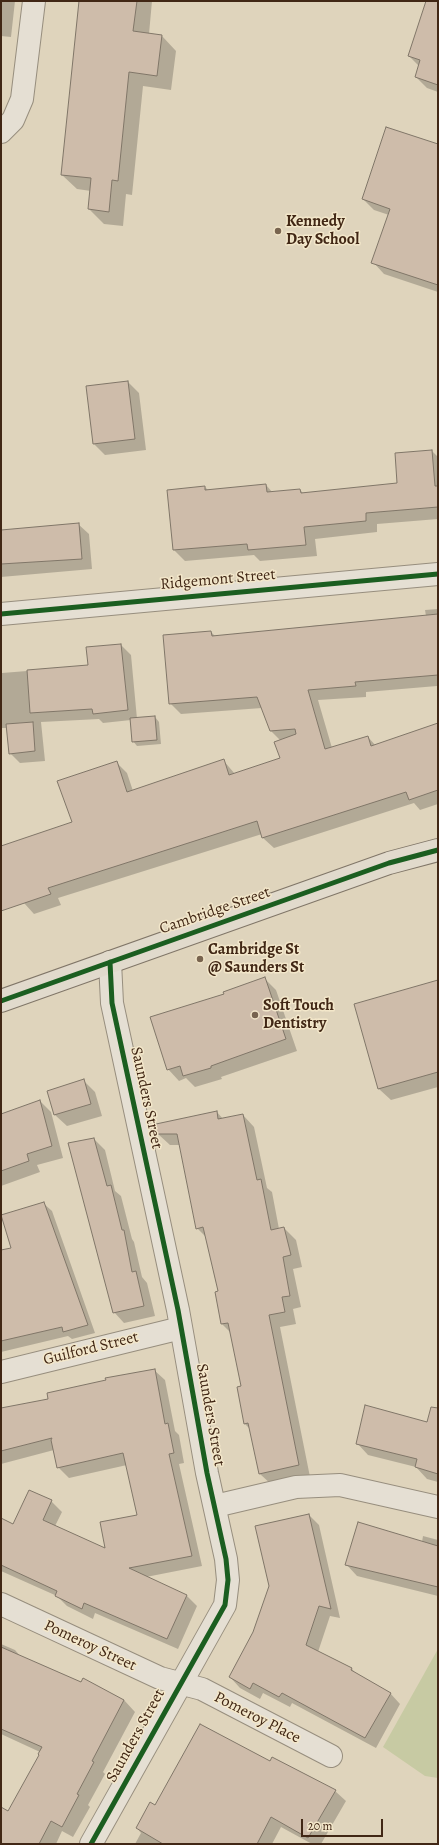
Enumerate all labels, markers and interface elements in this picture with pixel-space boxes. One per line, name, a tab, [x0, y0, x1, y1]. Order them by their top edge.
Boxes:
place label: Kennedy Day School	[286, 212, 359, 250]
marker: Kennedy Day School	[273, 226, 283, 236]
street label: Ridgemont Street	[160, 565, 276, 595]
street label: Cambridge Street	[157, 883, 273, 939]
place label: Cambridge St @ Saunders St	[208, 940, 304, 978]
marker: Cambridge St @ Saunders St	[195, 954, 205, 964]
place label: Soft Touch Dentistry	[263, 996, 334, 1034]
marker: Soft Touch Dentistry	[250, 1010, 260, 1020]
street label: Saunders Street	[126, 1045, 166, 1151]
street label: Guilford Street	[41, 1328, 141, 1370]
street label: Saunders Street	[192, 1362, 228, 1468]
street label: Pomeroy Street	[41, 1616, 139, 1676]
street label: Saunders Street	[102, 1686, 170, 1786]
street label: Pomeroy Place	[211, 1688, 303, 1748]
scale bar	[303, 1811, 385, 1837]
text: 20 m	[308, 1818, 332, 1834]

